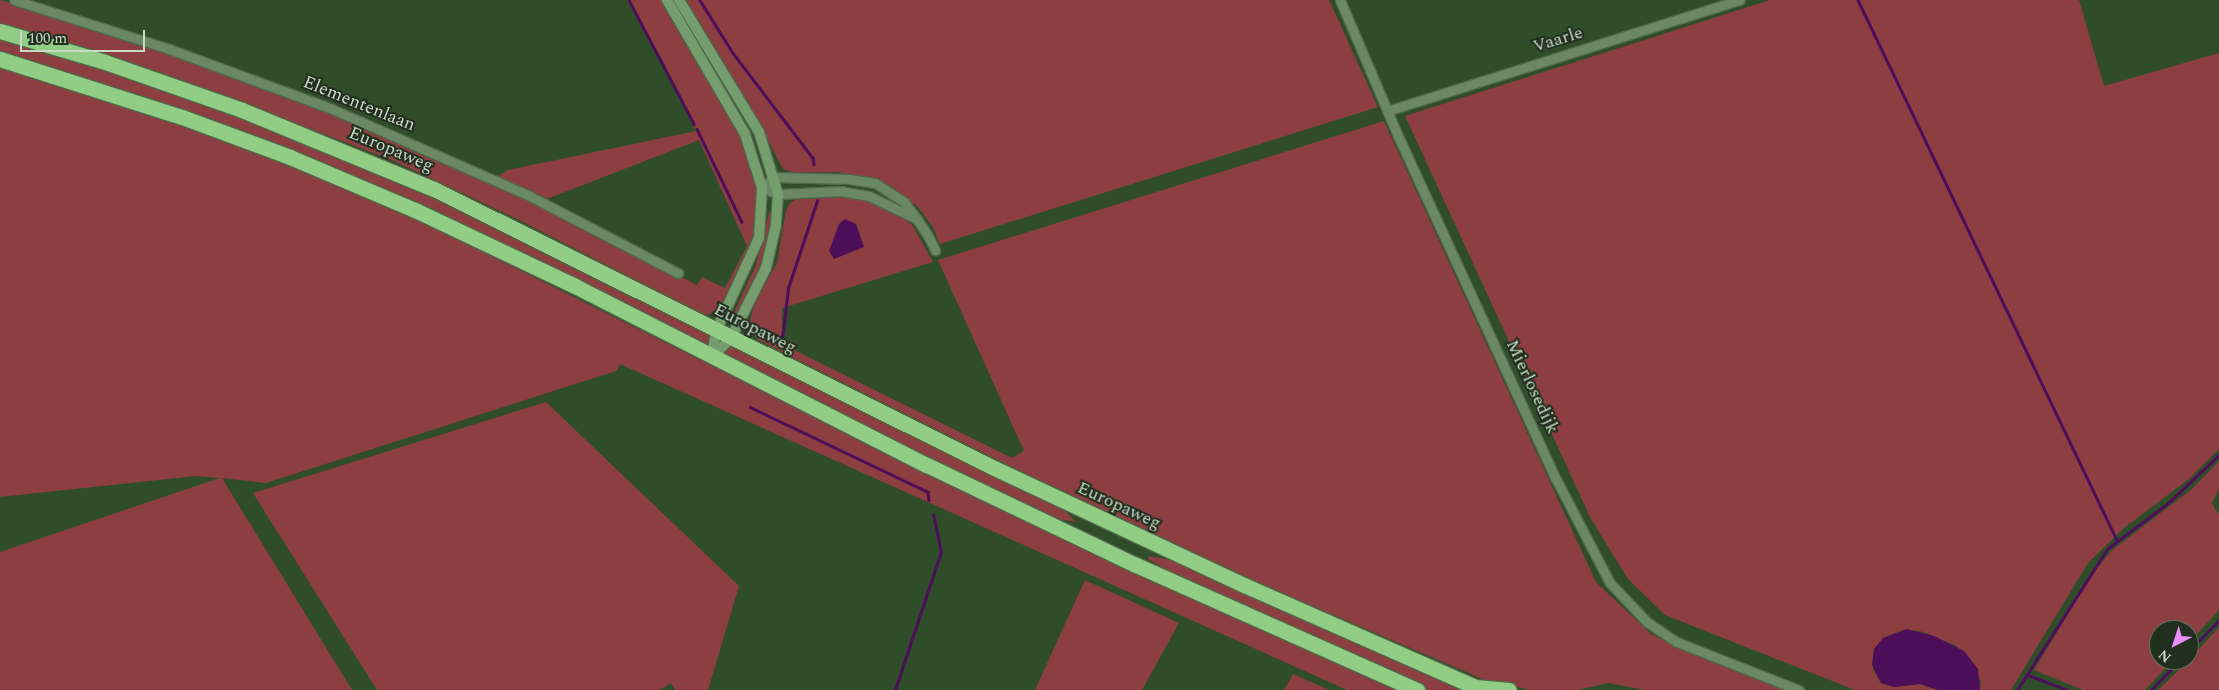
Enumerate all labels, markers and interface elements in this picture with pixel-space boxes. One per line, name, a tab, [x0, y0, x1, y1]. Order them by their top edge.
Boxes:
scale bar	[22, 20, 148, 52]
street label: Vaarle	[1530, 22, 1586, 58]
text: 100 m	[28, 27, 67, 50]
street label: Elementenlaan	[300, 72, 418, 136]
street label: Europaweg	[345, 122, 437, 178]
street label: Europaweg	[710, 299, 800, 359]
street label: Mierlosedijk	[1501, 336, 1563, 438]
street label: Europaweg	[1074, 477, 1164, 535]
north arrow	[2149, 620, 2199, 670]
text: N	[2154, 644, 2176, 668]

